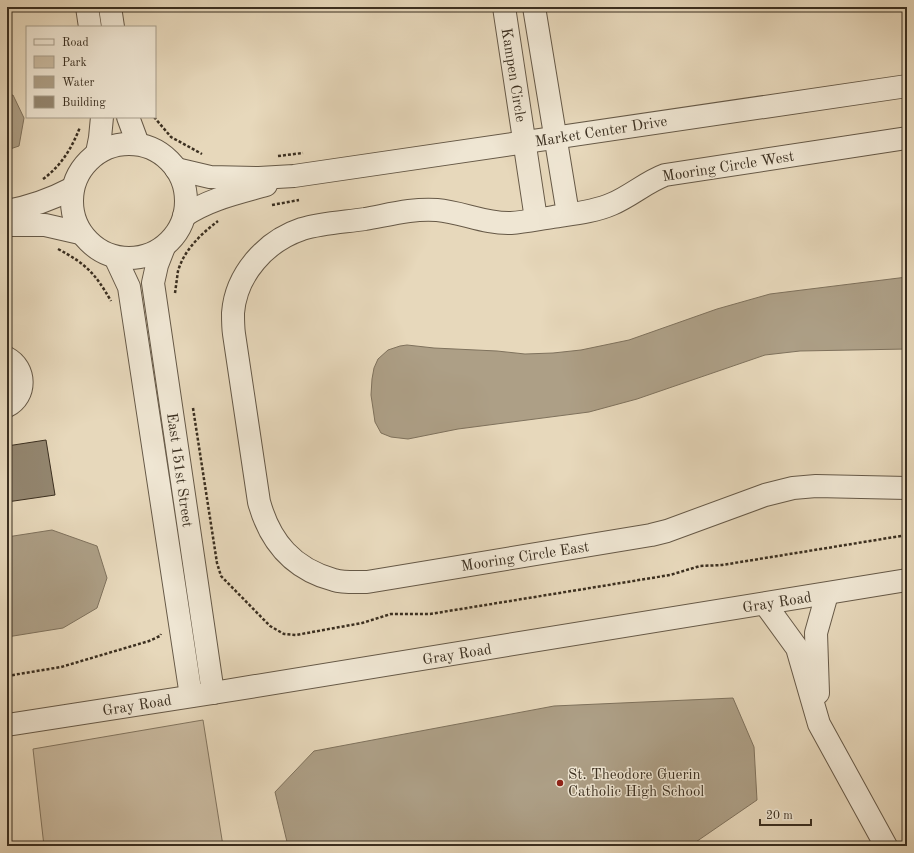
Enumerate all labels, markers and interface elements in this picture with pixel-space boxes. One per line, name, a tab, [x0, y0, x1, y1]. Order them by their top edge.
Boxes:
legend	[26, 26, 156, 118]
street label: Kampen Circle	[498, 27, 527, 124]
text: Road	[62, 37, 89, 49]
text: Park	[62, 57, 87, 69]
text: Water	[62, 77, 95, 89]
text: Building	[62, 97, 106, 109]
street label: Market Center Drive	[534, 115, 669, 150]
street label: Mooring Circle West	[661, 150, 795, 185]
street label: East 151st Street	[163, 412, 194, 528]
street label: Mooring Circle East	[460, 540, 590, 575]
street label: Gray Road	[742, 591, 813, 616]
street label: Gray Road	[422, 643, 493, 668]
street label: Gray Road	[102, 694, 173, 719]
place label: St. Theodore Guerin Catholic High School	[568, 768, 704, 800]
marker: St. Theodore Guerin Catholic High School	[555, 778, 565, 788]
scale bar	[760, 801, 811, 827]
text: 20 m	[766, 810, 793, 822]

